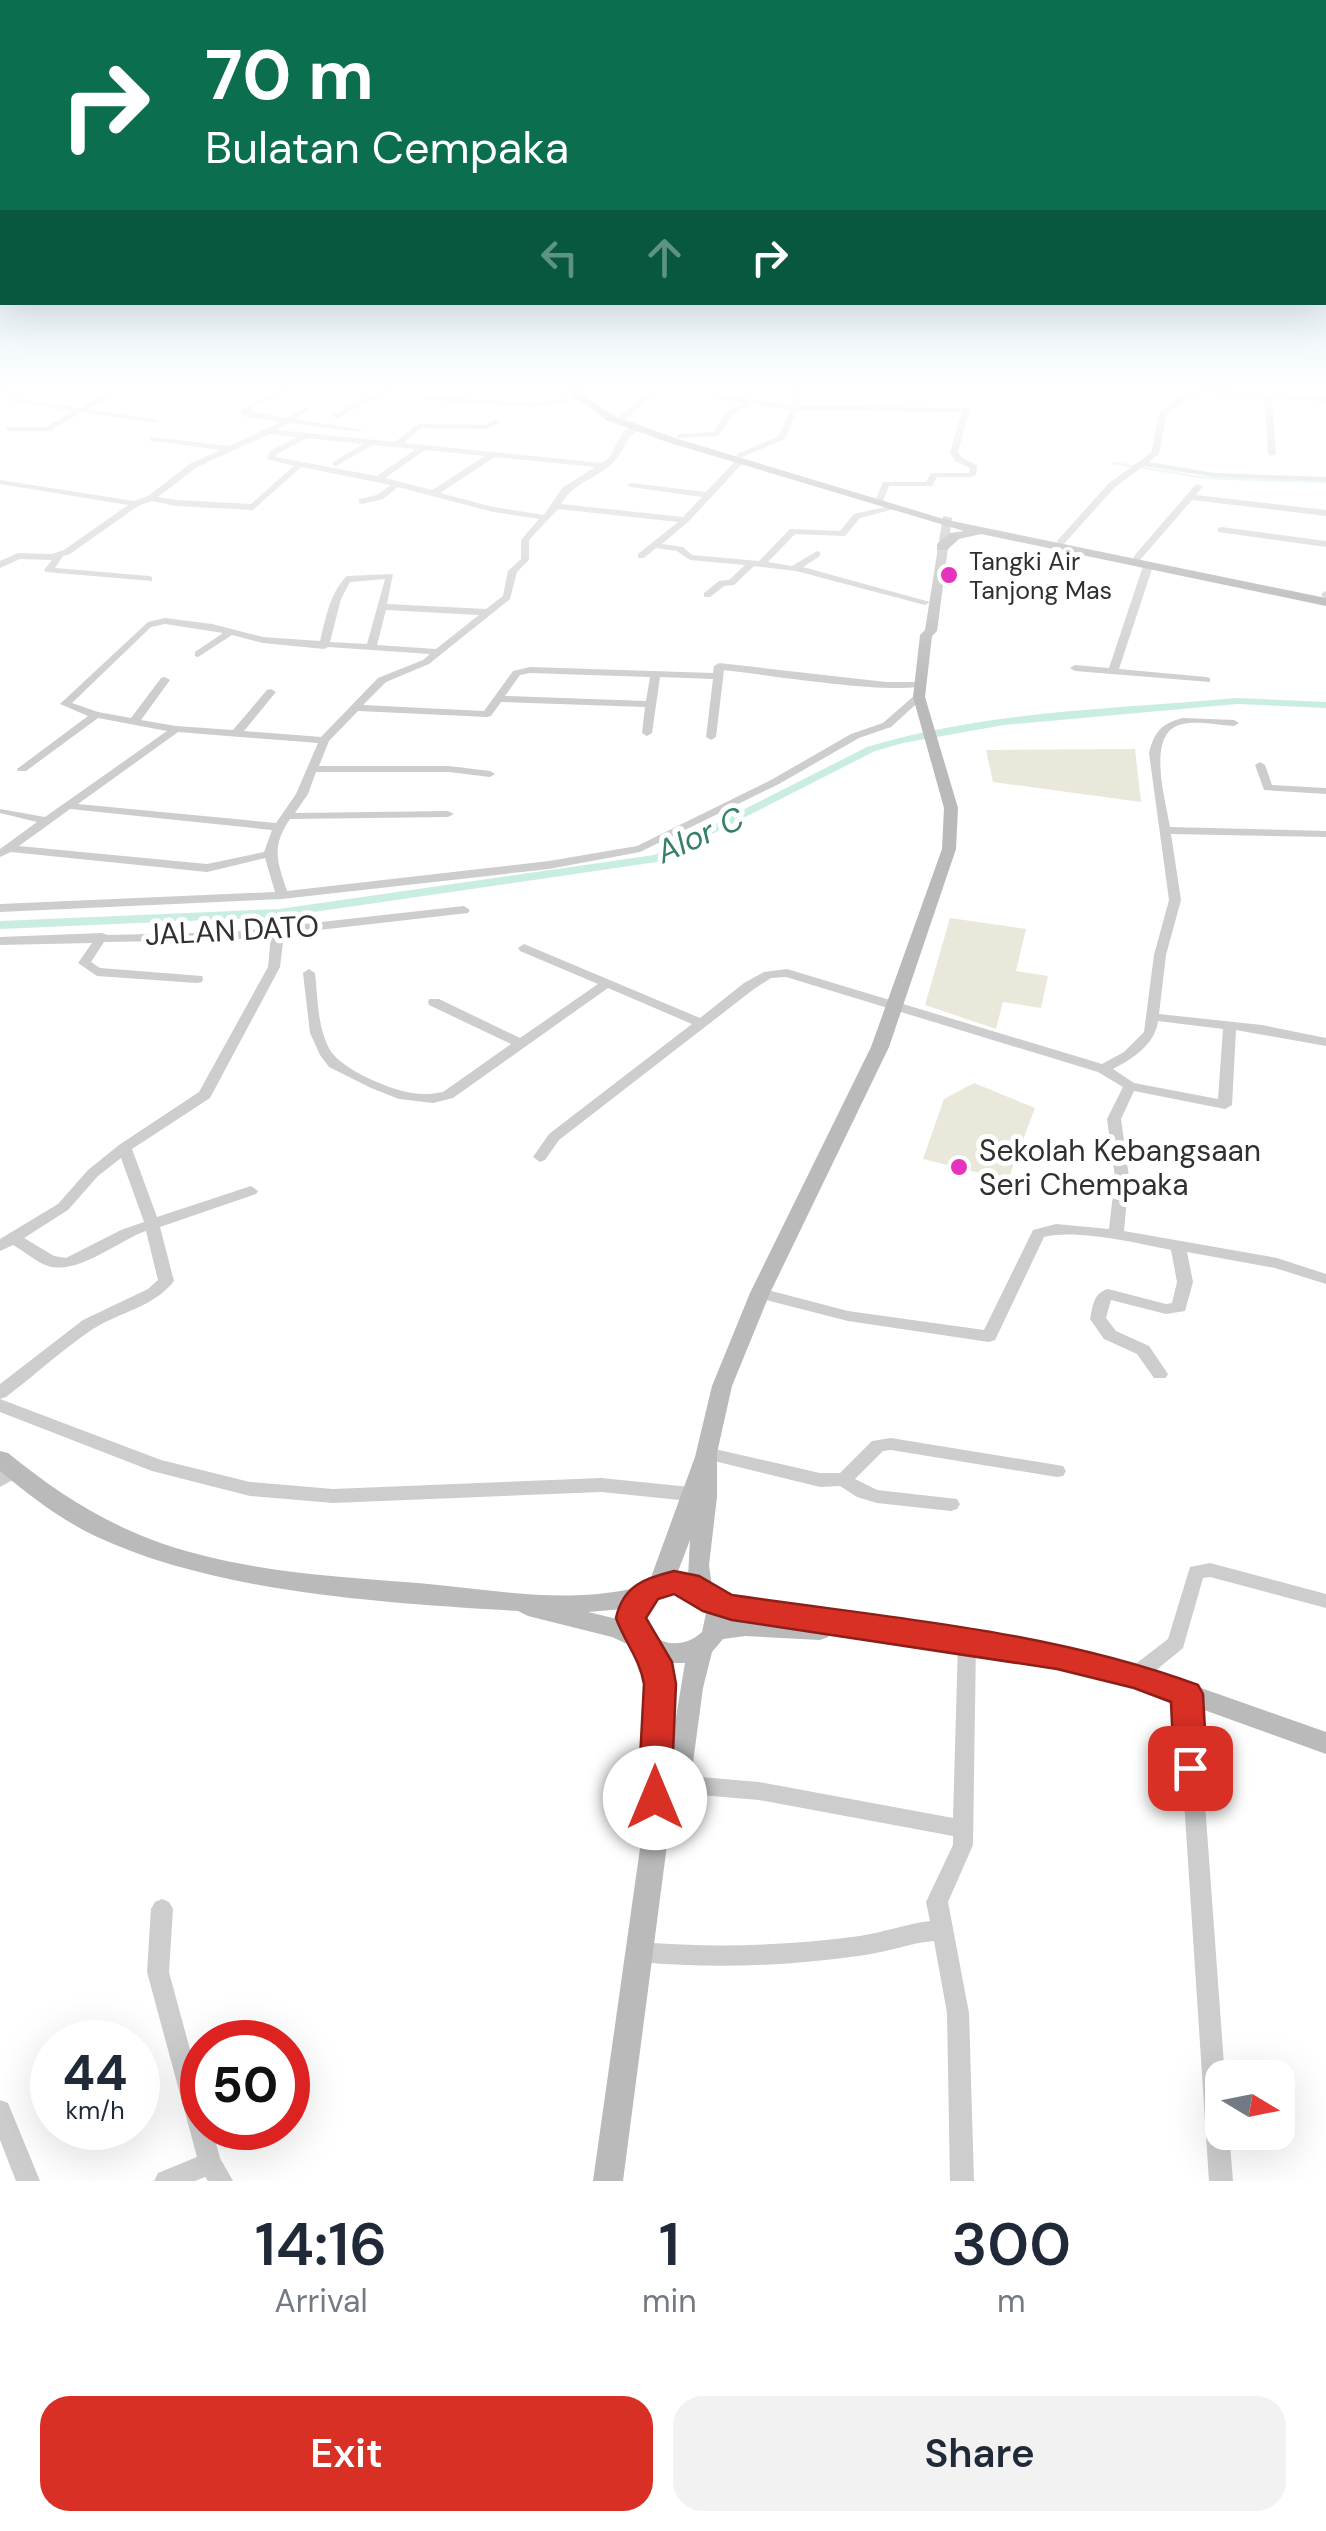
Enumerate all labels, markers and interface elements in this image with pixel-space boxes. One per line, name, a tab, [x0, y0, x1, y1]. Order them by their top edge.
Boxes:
text: 70 m	[205, 30, 374, 121]
icon: right	[40, 40, 170, 170]
text: Bulatan Cempaka	[205, 118, 569, 177]
icon: left	[532, 230, 587, 285]
icon: ahead	[637, 230, 692, 285]
icon: right	[742, 230, 797, 285]
place label: Tangki Air Tanjong Mas	[969, 545, 1112, 607]
marker: Tangki Air Tanjong Mas	[938, 564, 960, 586]
water label: Alor C	[649, 797, 750, 873]
street label: JALAN DATO	[144, 906, 320, 954]
place label: Sekolah Kebangsaan Seri Chempaka	[979, 1131, 1261, 1204]
marker: Sekolah Kebangsaan Seri Chempaka	[948, 1156, 970, 1178]
pin	[1148, 1726, 1233, 1811]
icon: arrive	[1163, 1741, 1218, 1796]
position arrow	[603, 1746, 707, 1850]
speed limit sign: 50	[180, 2020, 310, 2150]
text: 44	[63, 2040, 128, 2106]
north arrow	[1205, 2060, 1295, 2150]
map controls	[1205, 2060, 1295, 2150]
text: km/h	[65, 2094, 125, 2127]
text: 14:16	[255, 2205, 387, 2284]
text: 1	[659, 2205, 680, 2284]
text: 300	[951, 2205, 1071, 2284]
text: Arrival	[274, 2280, 368, 2322]
text: min	[642, 2280, 697, 2322]
text: m	[997, 2280, 1026, 2322]
button: Exit	[40, 2396, 653, 2511]
button: Share	[673, 2396, 1286, 2511]

